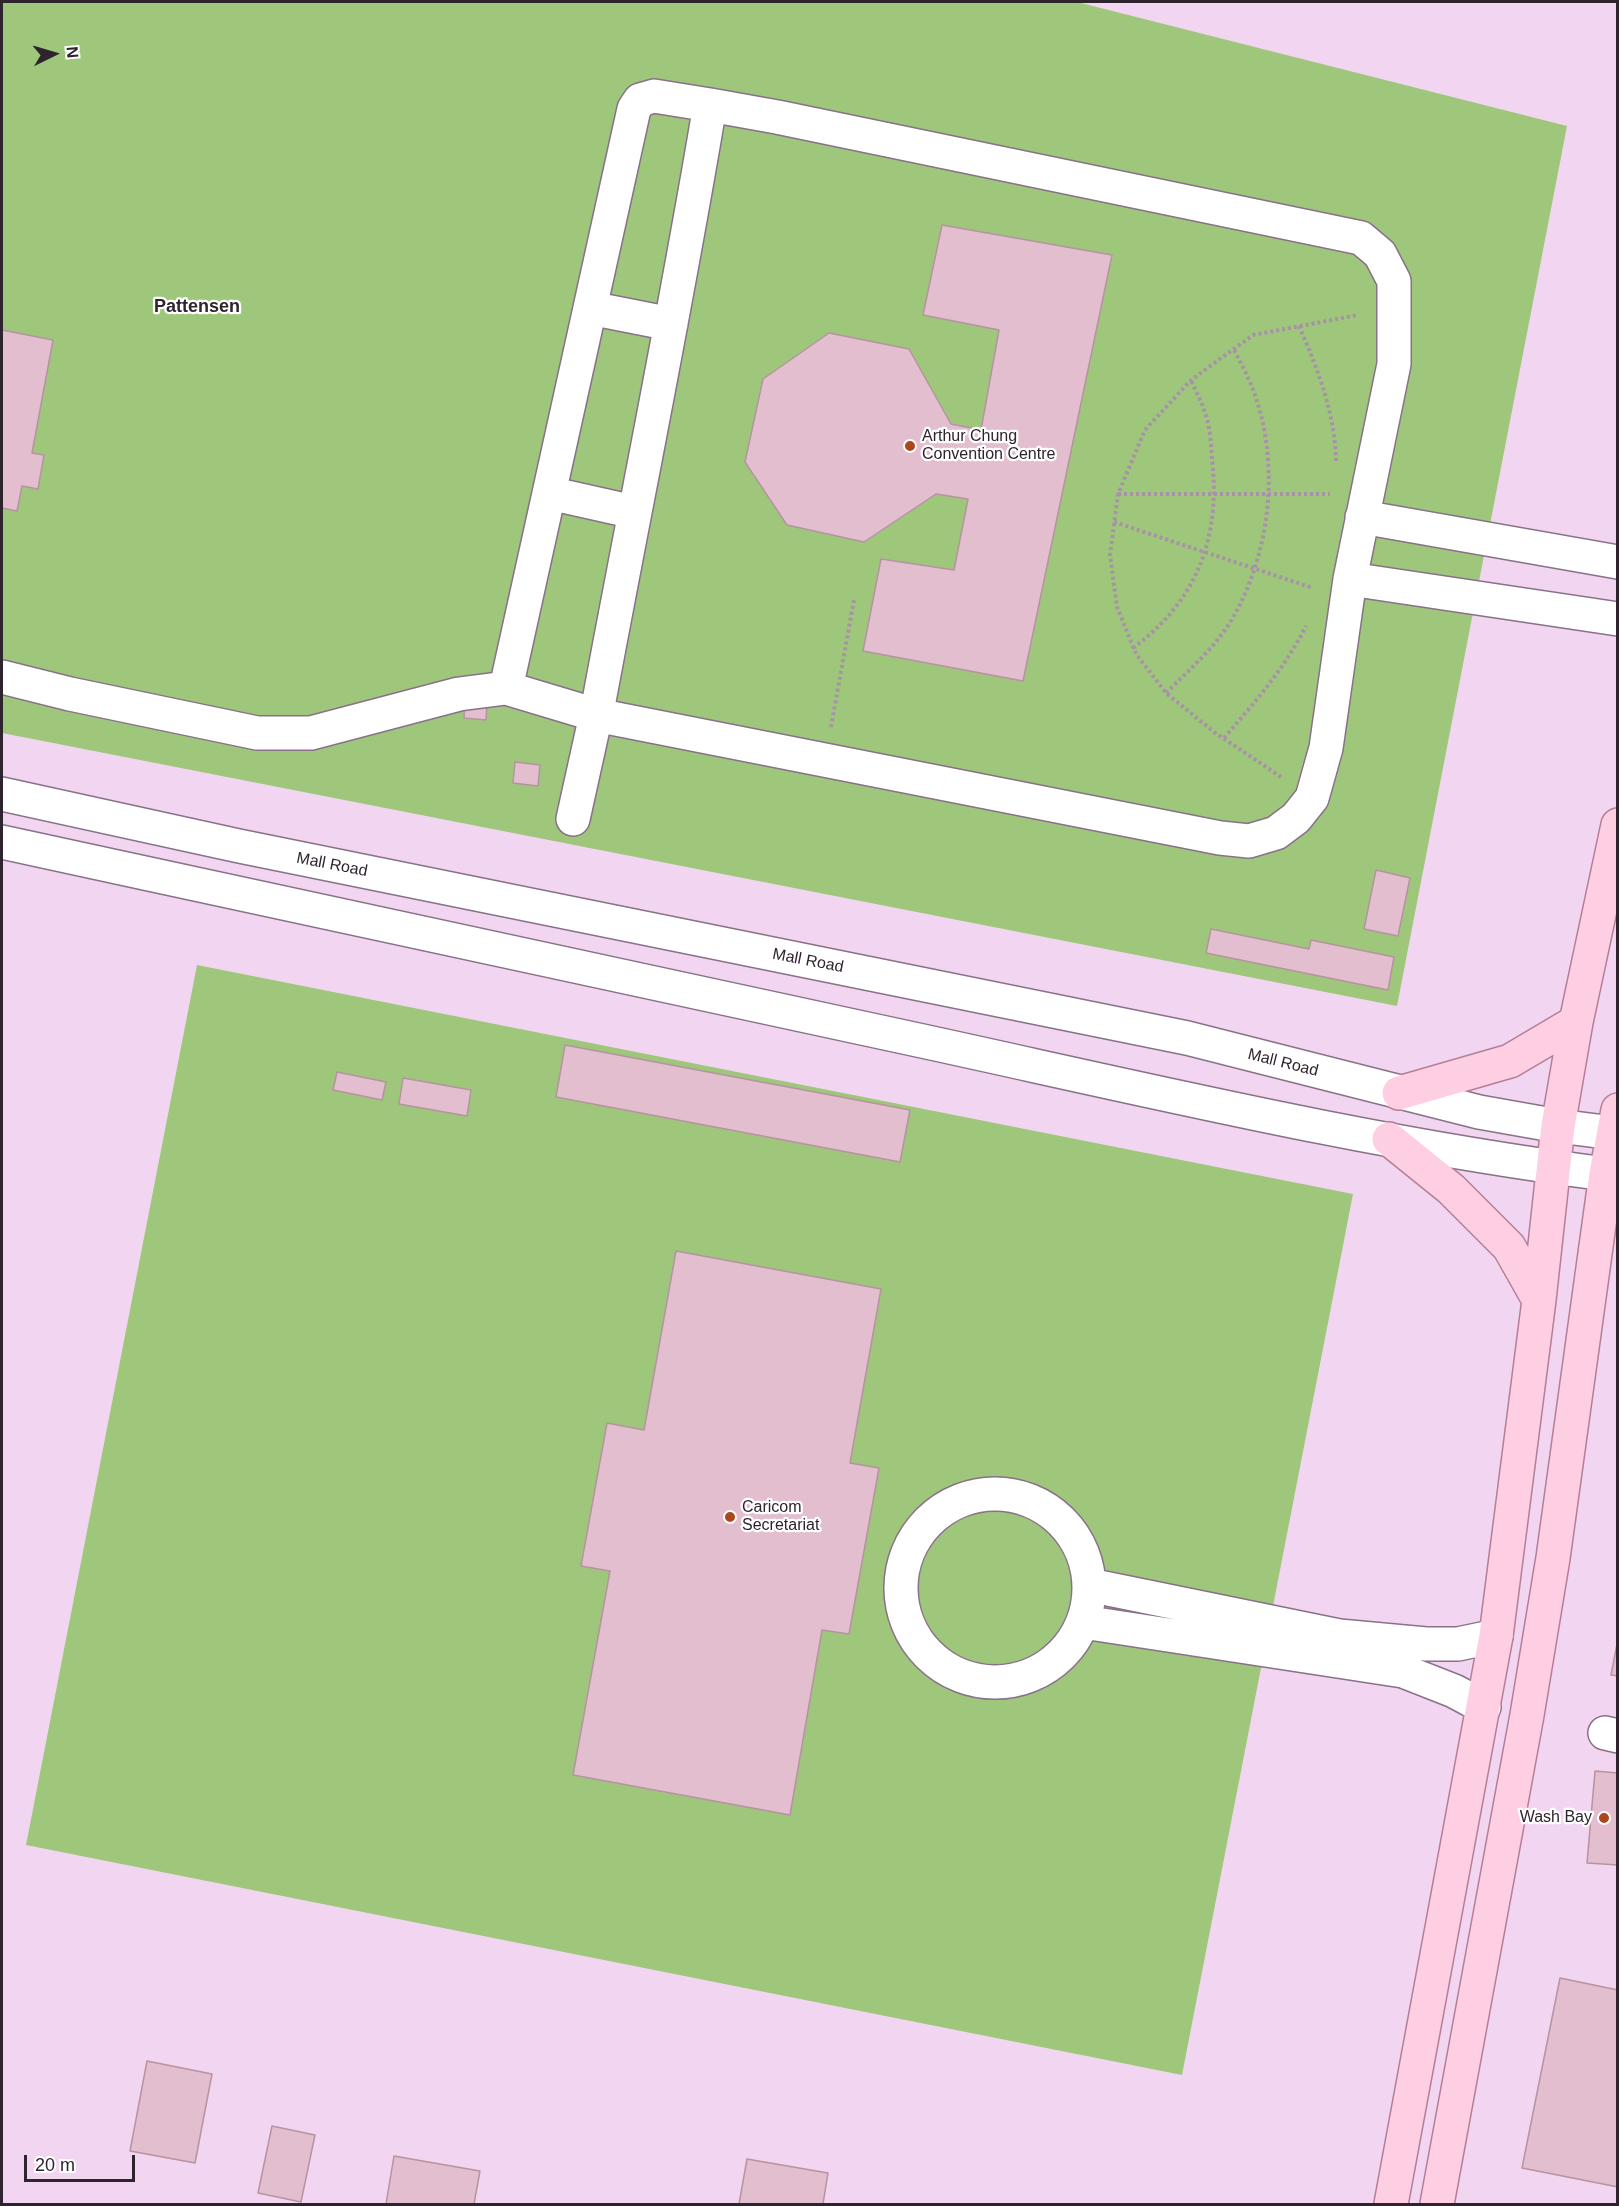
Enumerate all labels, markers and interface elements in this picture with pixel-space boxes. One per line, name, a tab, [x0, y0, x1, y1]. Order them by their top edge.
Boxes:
north arrow	[24, 24, 84, 84]
text: N	[63, 46, 81, 59]
district label: Pattensen	[154, 296, 240, 318]
place label: Arthur Chung Convention Centre	[922, 427, 1055, 465]
marker: Arthur Chung Convention Centre	[903, 439, 917, 453]
street label: Mall Road	[295, 849, 369, 881]
street label: Mall Road	[771, 945, 845, 977]
street label: Mall Road	[1246, 1045, 1320, 1081]
place label: Caricom Secretariat	[742, 1498, 819, 1536]
marker: Caricom Secretariat	[723, 1510, 737, 1524]
place label: Wash Bay	[1520, 1808, 1592, 1828]
marker: Wash Bay	[1597, 1811, 1611, 1825]
scale bar	[27, 2143, 138, 2181]
text: 20 m	[35, 2155, 75, 2175]

